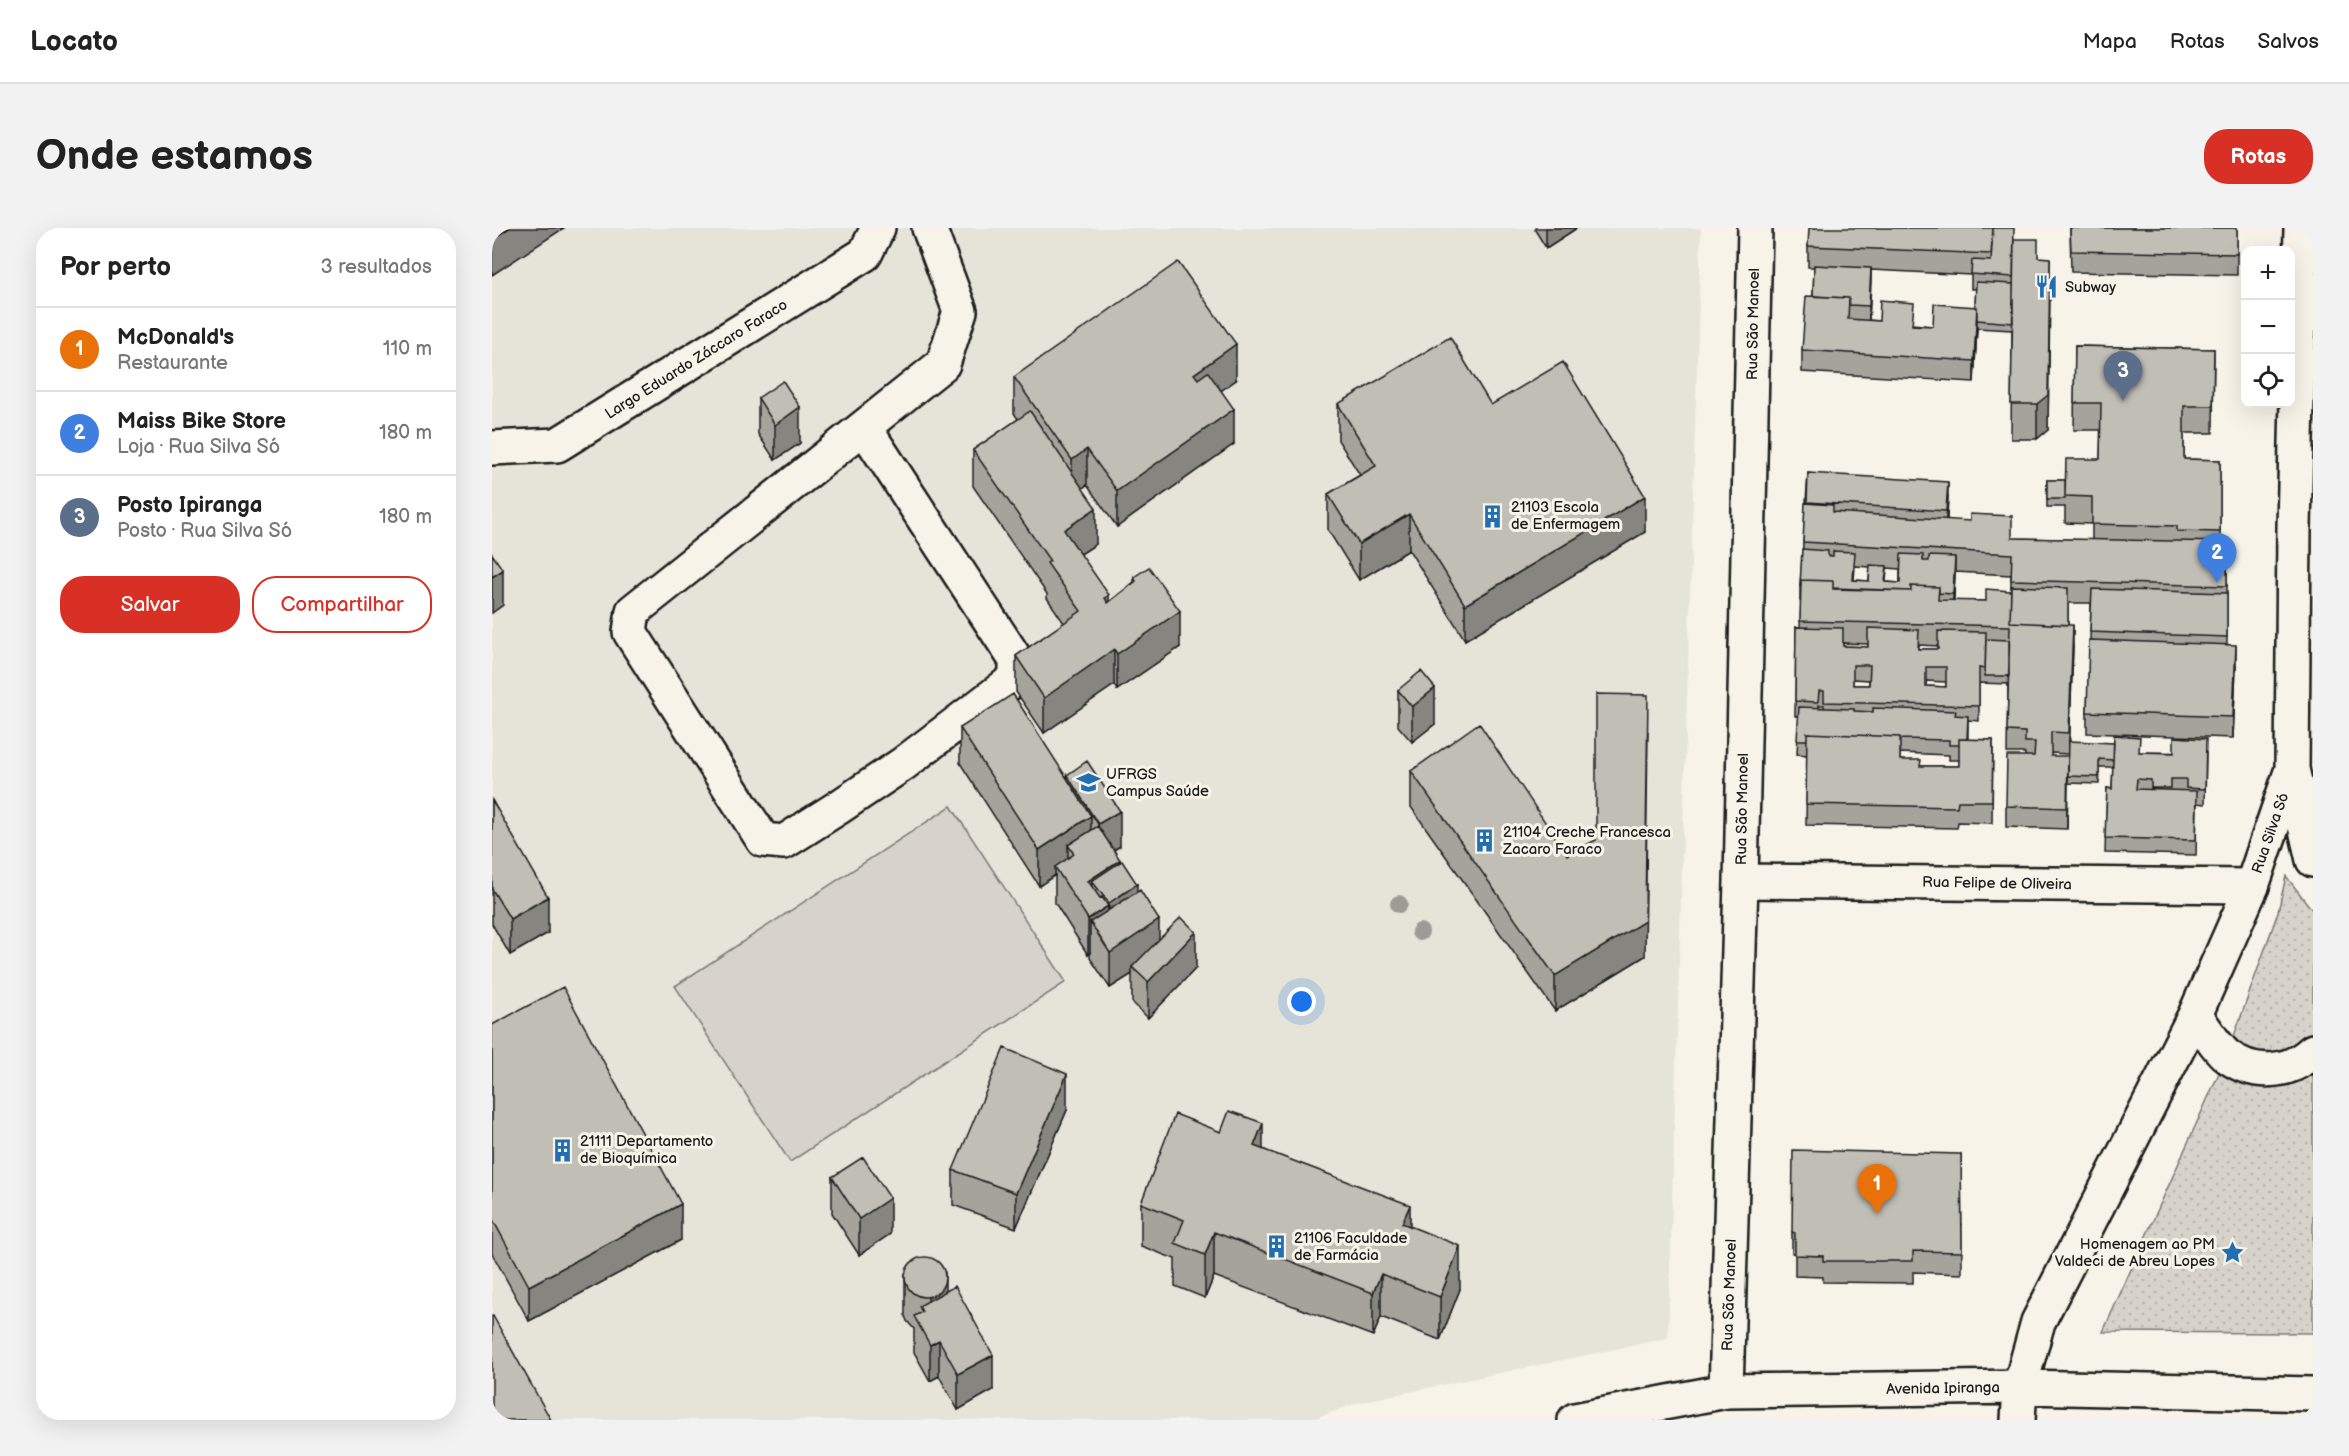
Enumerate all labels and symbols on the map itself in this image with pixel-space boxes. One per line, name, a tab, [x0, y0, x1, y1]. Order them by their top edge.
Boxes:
street label: Rua São Manoel	[1743, 268, 1764, 380]
restaurant icon: Subway	[2034, 274, 2060, 300]
place label: Subway	[2065, 278, 2116, 297]
street label: Largo Eduardo Záccaro Faraco	[602, 295, 791, 424]
pin: 3	[2104, 352, 2142, 401]
place label: 21103 Escola de Enfermagem	[1511, 498, 1620, 534]
building icon: 21103 Escola de Enfermagem	[1480, 503, 1506, 529]
pin: 2	[2198, 534, 2236, 583]
street label: Rua São Manoel	[1732, 753, 1753, 865]
place label: UFRGS Campus Saúde	[1106, 765, 1209, 801]
school or university icon: UFRGS Campus Saúde	[1075, 770, 1101, 796]
street label: Rua Silva Só	[2248, 790, 2293, 876]
place label: 21104 Creche Francesca Zacaro Faraco	[1502, 823, 1671, 859]
building icon: 21104 Creche Francesca Zacaro Faraco	[1472, 828, 1498, 854]
street label: Rua Felipe de Oliveira	[1922, 873, 2072, 894]
your location	[1287, 987, 1316, 1016]
place label: 21111 Departamento de Bioquímica	[580, 1132, 713, 1168]
building icon: 21111 Departamento de Bioquímica	[549, 1137, 575, 1163]
pin: 1	[1858, 1164, 1896, 1214]
place label: 21106 Faculdade de Farmácia	[1294, 1229, 1408, 1265]
building icon: 21106 Faculdade de Farmácia	[1263, 1234, 1289, 1260]
place label: Homenagem ao PM Valdeci de Abreu Lopes	[2055, 1235, 2216, 1271]
street label: Rua São Manoel	[1718, 1239, 1741, 1351]
place icon: Homenagem ao PM Valdeci de Abreu Lopes	[2220, 1240, 2246, 1266]
street label: Avenida Ipiranga	[1886, 1378, 2000, 1399]

